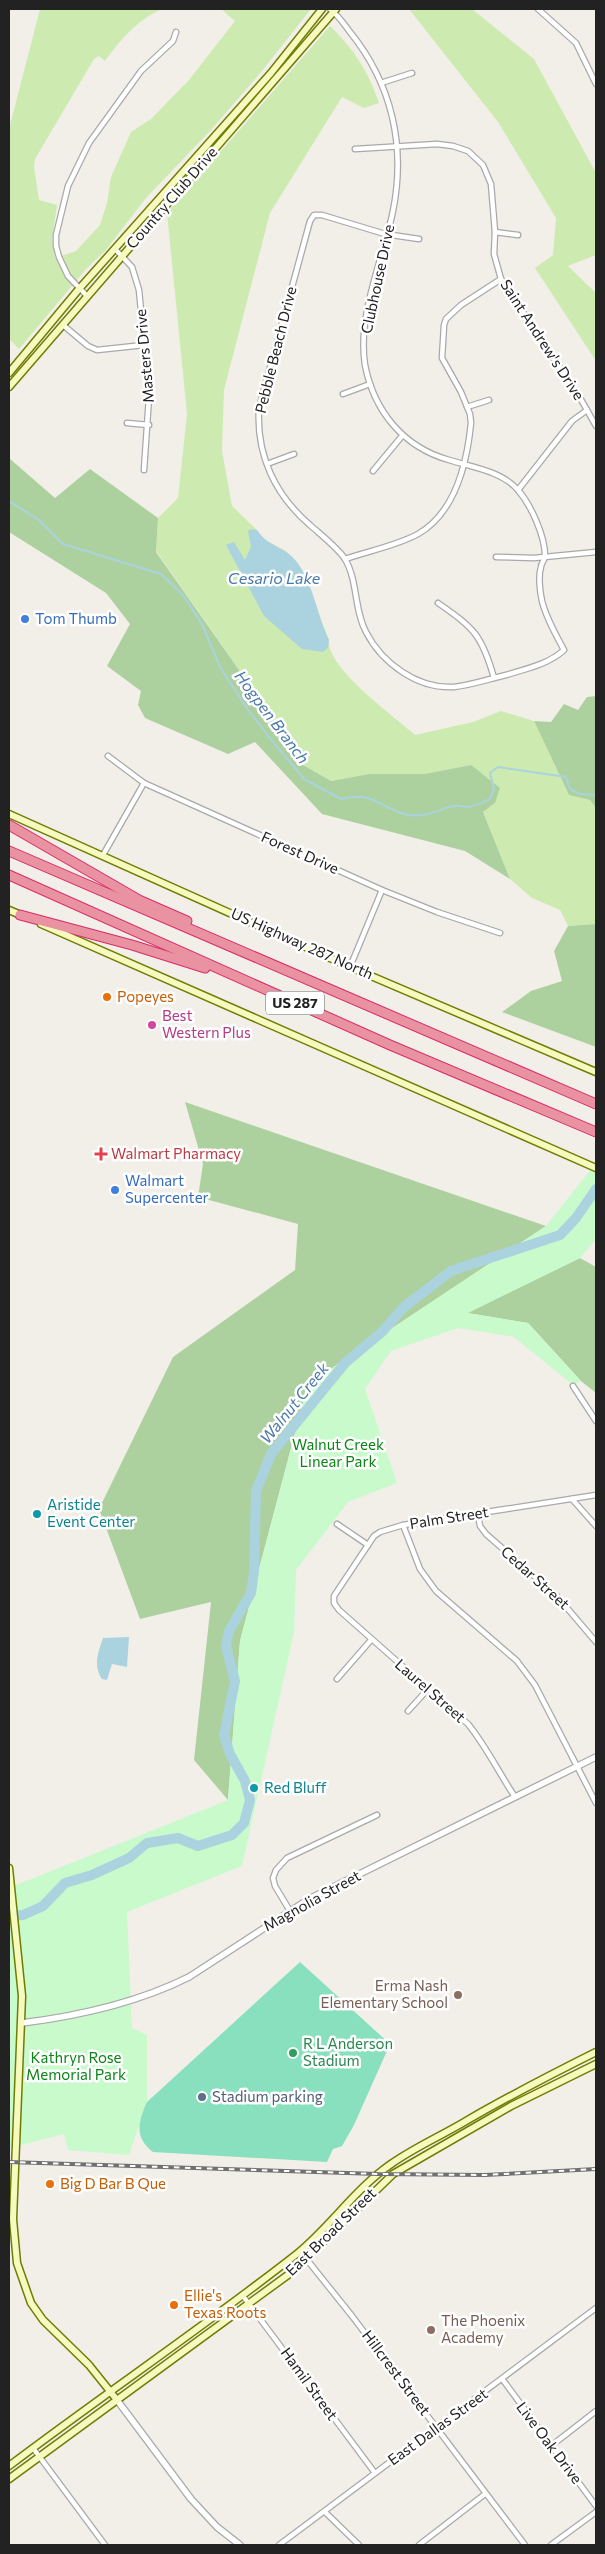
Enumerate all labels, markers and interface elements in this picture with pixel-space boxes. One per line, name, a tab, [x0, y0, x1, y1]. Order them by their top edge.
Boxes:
street label: Country Club Drive	[122, 143, 221, 252]
street label: Clubhouse Drive	[357, 222, 397, 335]
street label: Saint Andrew's Drive	[497, 276, 589, 403]
street label: Pebble Beach Drive	[251, 284, 300, 415]
street label: Masters Drive	[131, 308, 157, 404]
water label: Cesario Lake	[228, 568, 321, 587]
place label: Tom Thumb	[35, 609, 117, 627]
marker: Tom Thumb	[19, 613, 31, 625]
water label: Hogpen Branch	[231, 666, 314, 767]
street label: Forest Drive	[259, 827, 342, 877]
street label: US Highway 287 North	[229, 904, 376, 983]
place label: Popeyes	[117, 987, 174, 1005]
marker: Popeyes	[101, 991, 113, 1003]
road number: US 287	[266, 991, 324, 1014]
place label: Best Western Plus	[162, 1006, 251, 1041]
marker: Best Western Plus	[146, 1019, 158, 1031]
place label: Walmart Pharmacy	[111, 1144, 241, 1162]
marker: Walmart Pharmacy	[95, 1148, 107, 1160]
place label: Walmart Supercenter	[125, 1171, 209, 1206]
marker: Walmart Supercenter	[109, 1184, 121, 1196]
water label: Walnut Creek	[255, 1358, 332, 1447]
park label: Walnut Creek Linear Park	[292, 1435, 384, 1470]
place label: Aristide Event Center	[47, 1495, 135, 1530]
street label: Palm Street	[408, 1502, 489, 1532]
marker: Aristide Event Center	[31, 1508, 43, 1520]
street label: Cedar Street	[498, 1542, 574, 1613]
street label: Laurel Street	[392, 1655, 470, 1726]
place label: Red Bluff	[264, 1778, 327, 1796]
marker: Red Bluff	[248, 1782, 260, 1794]
street label: Magnolia Street	[260, 1866, 363, 1934]
place label: Erma Nash Elementary School	[321, 1976, 448, 2011]
marker: Erma Nash Elementary School	[452, 1989, 464, 2001]
place label: R L Anderson Stadium	[303, 2034, 393, 2069]
marker: R L Anderson Stadium	[287, 2047, 299, 2059]
park label: Kathryn Rose Memorial Park	[26, 2048, 126, 2083]
place label: Stadium parking	[212, 2087, 323, 2105]
marker: Stadium parking	[196, 2091, 208, 2103]
place label: Big D Bar B Que	[60, 2174, 166, 2192]
marker: Big D Bar B Que	[44, 2178, 56, 2190]
street label: East Broad Street	[281, 2184, 379, 2279]
place label: Ellie's Texas Roots	[184, 2286, 266, 2321]
marker: Ellie's Texas Roots	[168, 2299, 180, 2311]
place label: The Phoenix Academy	[441, 2311, 525, 2346]
marker: The Phoenix Academy	[425, 2324, 437, 2336]
street label: Hillcrest Street	[359, 2326, 435, 2419]
street label: Hamil Street	[278, 2344, 342, 2423]
street label: East Dallas Street	[384, 2384, 491, 2468]
street label: Live Oak Drive	[513, 2398, 587, 2487]

